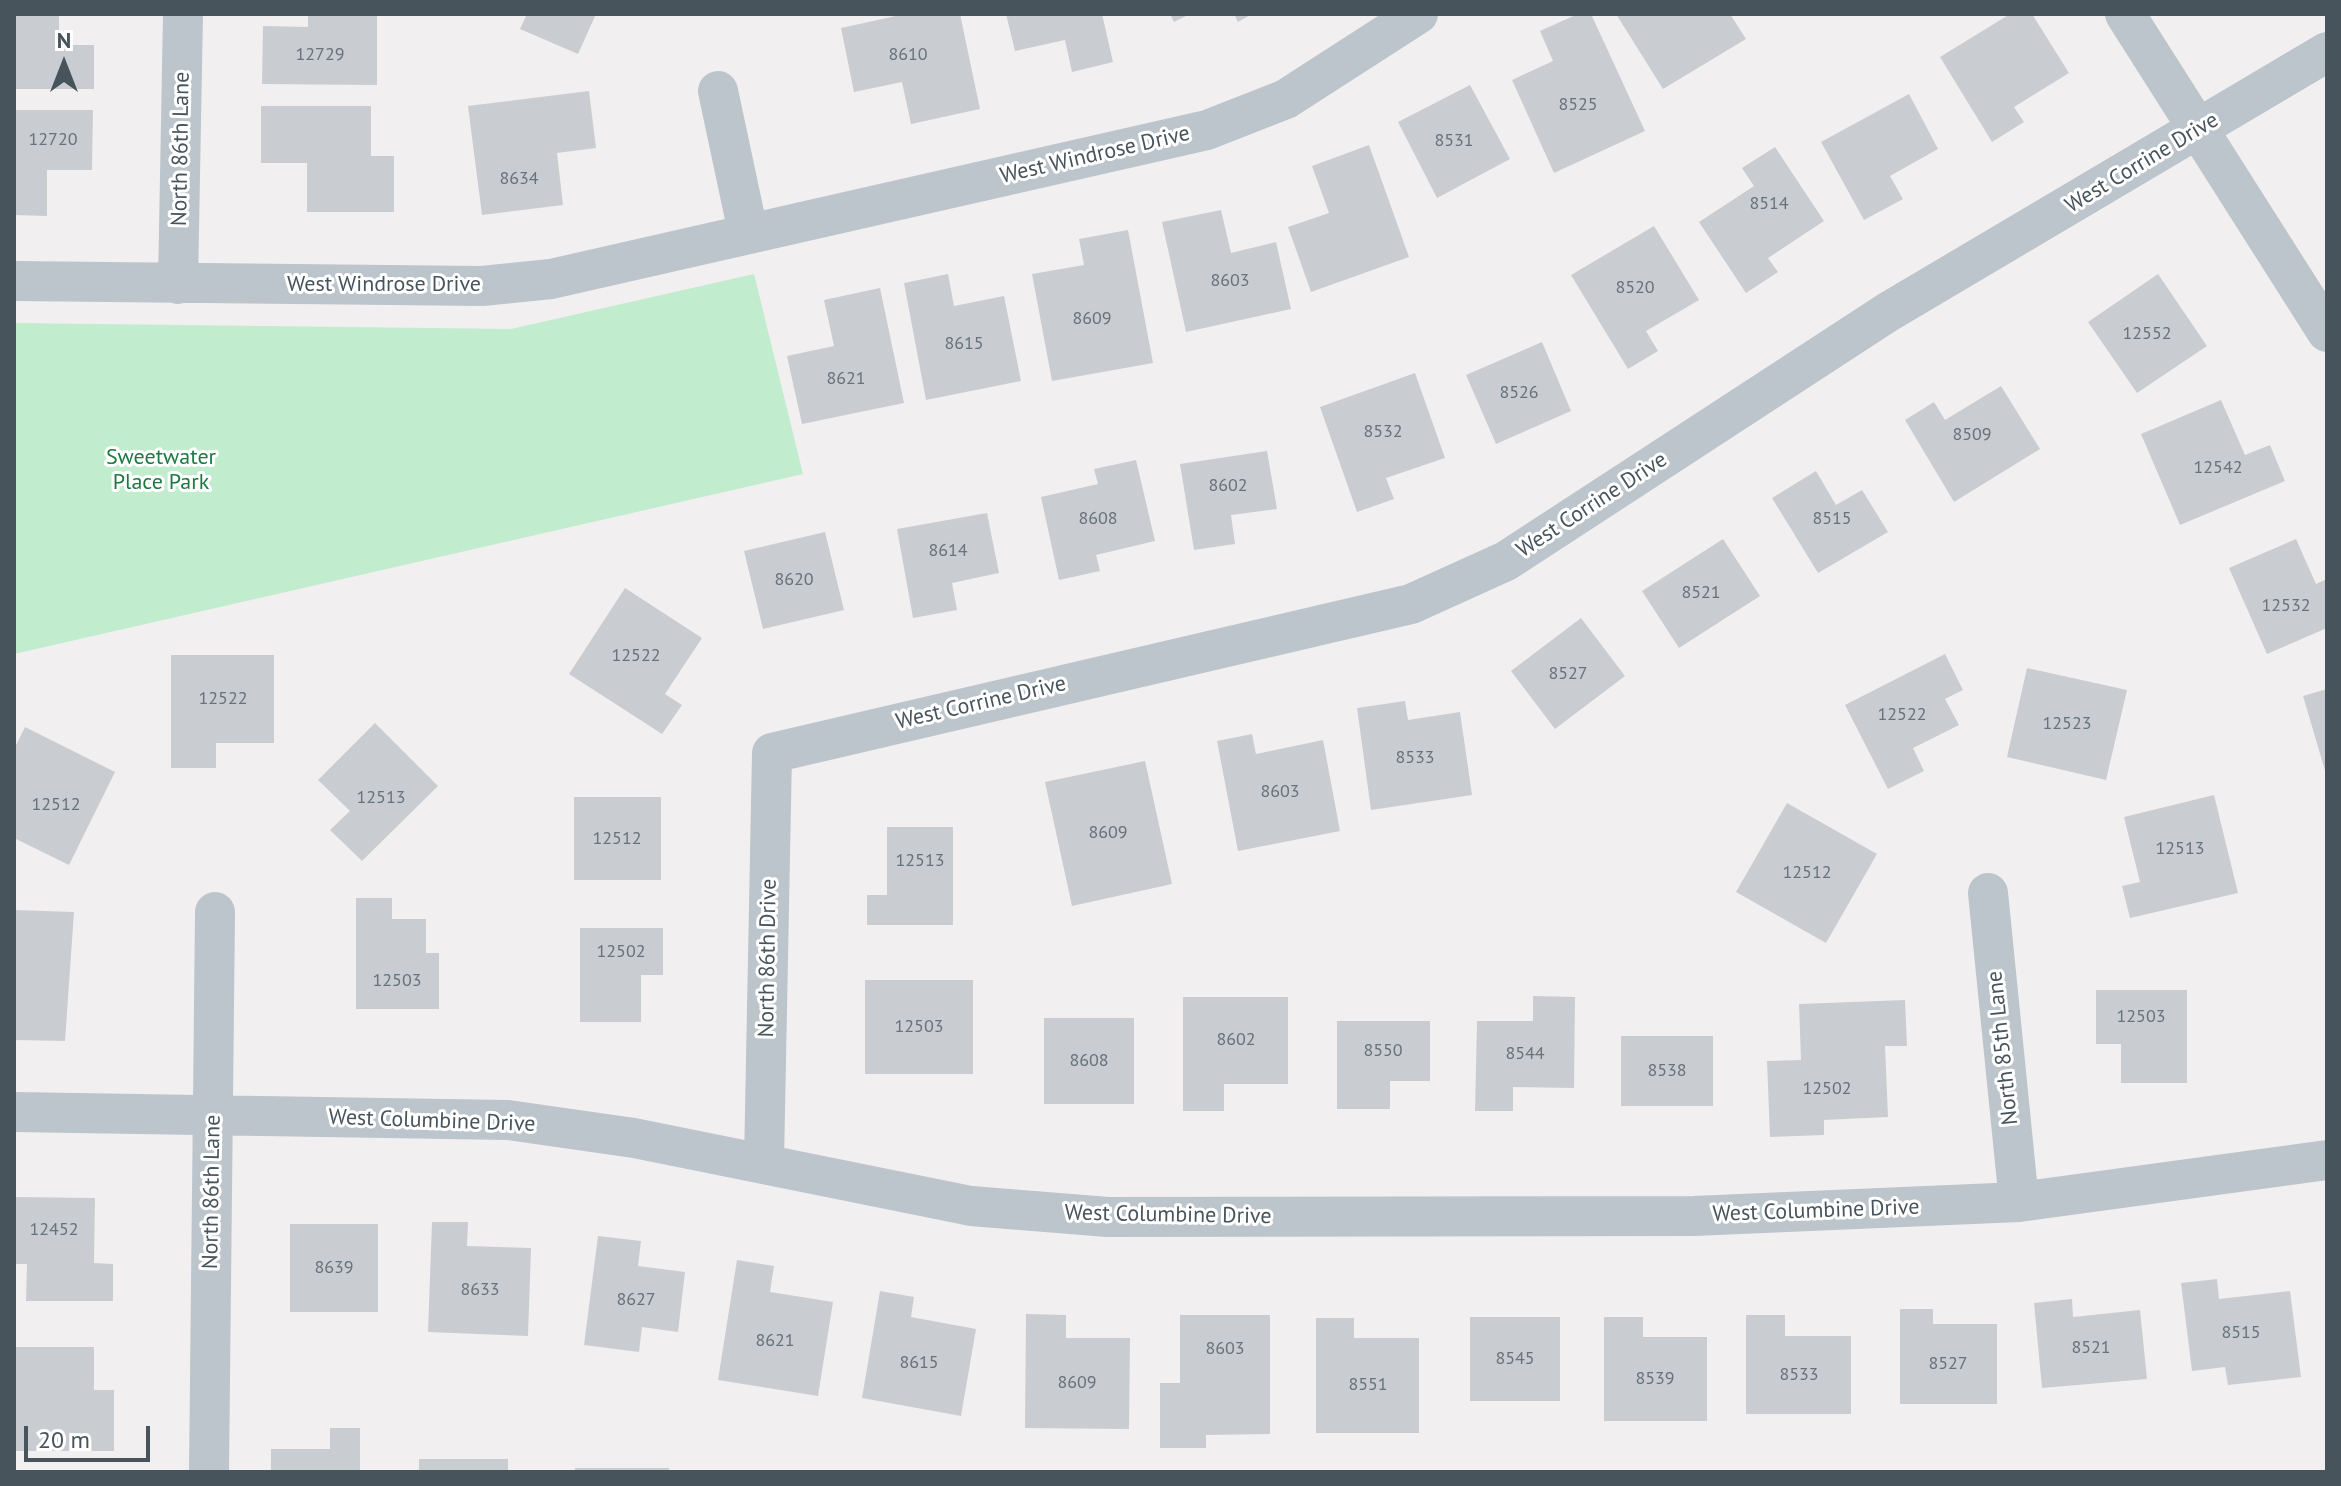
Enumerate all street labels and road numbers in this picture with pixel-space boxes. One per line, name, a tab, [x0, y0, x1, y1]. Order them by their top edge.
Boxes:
street label: North 86th Lane	[166, 72, 196, 226]
street label: West Corrine Drive	[2061, 107, 2223, 219]
street label: West Windrose Drive	[998, 120, 1192, 190]
street label: West Windrose Drive	[287, 272, 481, 298]
street label: West Corrine Drive	[1512, 447, 1672, 563]
street label: West Corrine Drive	[893, 671, 1069, 735]
street label: North 86th Drive	[753, 878, 783, 1038]
street label: North 85th Lane	[1982, 970, 2024, 1126]
street label: West Columbine Drive	[328, 1104, 536, 1138]
street label: North 86th Lane	[197, 1115, 227, 1269]
street label: West Columbine Drive	[1712, 1194, 1920, 1228]
street label: West Columbine Drive	[1064, 1200, 1272, 1230]

